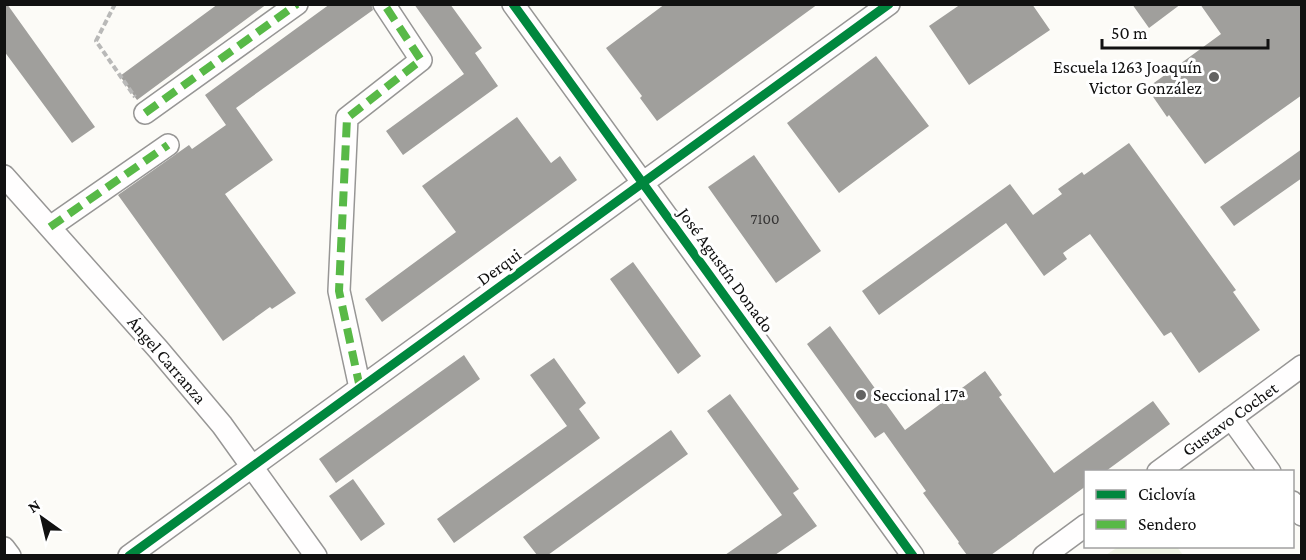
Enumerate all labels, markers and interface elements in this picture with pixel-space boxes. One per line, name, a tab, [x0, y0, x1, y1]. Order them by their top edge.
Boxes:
scale bar	[1102, 12, 1268, 50]
text: 50 m	[1111, 23, 1148, 43]
place label: Escuela 1263 Joaquín Victor González	[1053, 57, 1202, 98]
marker: Escuela 1263 Joaquín Victor González	[1207, 70, 1221, 84]
street label: José Agustín Donado	[673, 202, 778, 336]
house number: 7100	[751, 211, 779, 227]
street label: Derqui	[473, 244, 525, 290]
street label: Ángel Carranza	[123, 312, 211, 408]
street label: Gustavo Cochet	[1178, 377, 1282, 460]
place label: Seccional 17ª	[873, 385, 965, 405]
marker: Seccional 17ª	[854, 388, 868, 402]
legend	[1084, 470, 1294, 548]
text: Ciclovía	[1138, 484, 1196, 504]
north arrow	[12, 488, 72, 548]
text: N	[25, 496, 43, 516]
text: Sendero	[1138, 514, 1196, 534]

